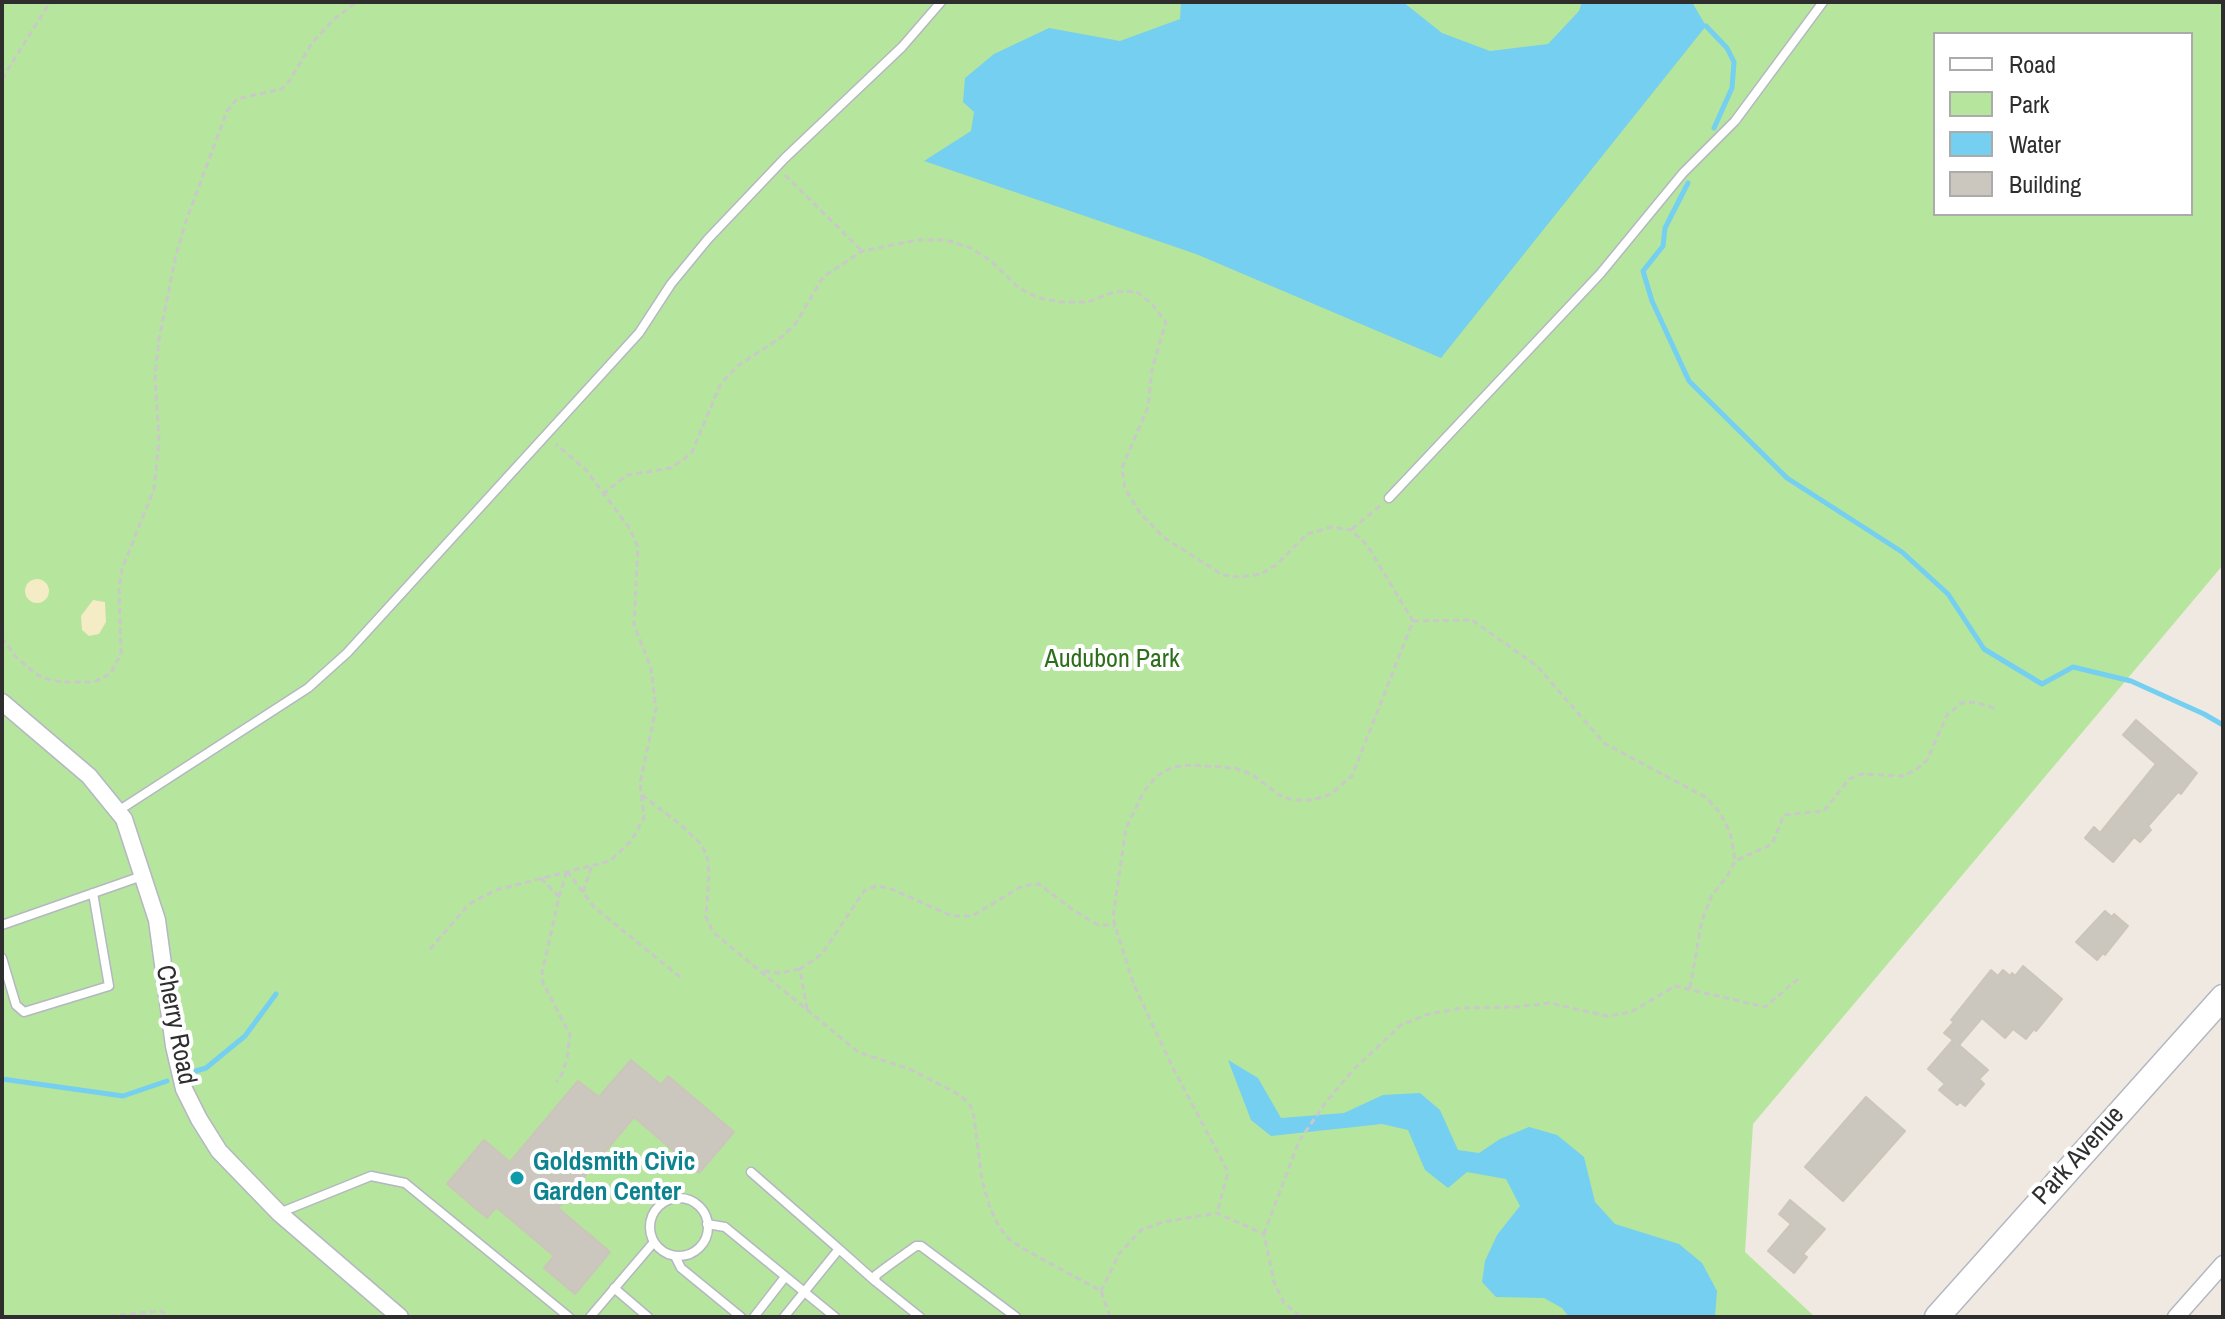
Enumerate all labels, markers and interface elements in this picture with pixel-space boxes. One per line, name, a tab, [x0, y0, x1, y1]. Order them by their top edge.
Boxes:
legend	[1933, 32, 2193, 216]
text: Road	[2009, 48, 2056, 80]
text: Park	[2009, 88, 2049, 120]
text: Water	[2009, 128, 2061, 160]
text: Building	[2009, 168, 2081, 200]
park label: Audubon Park	[1044, 644, 1180, 676]
street label: Cherry Road	[148, 963, 202, 1087]
street label: Park Avenue	[2027, 1100, 2131, 1212]
place label: Goldsmith Civic Garden Center	[533, 1147, 695, 1208]
marker: Goldsmith Civic Garden Center	[508, 1169, 526, 1187]

